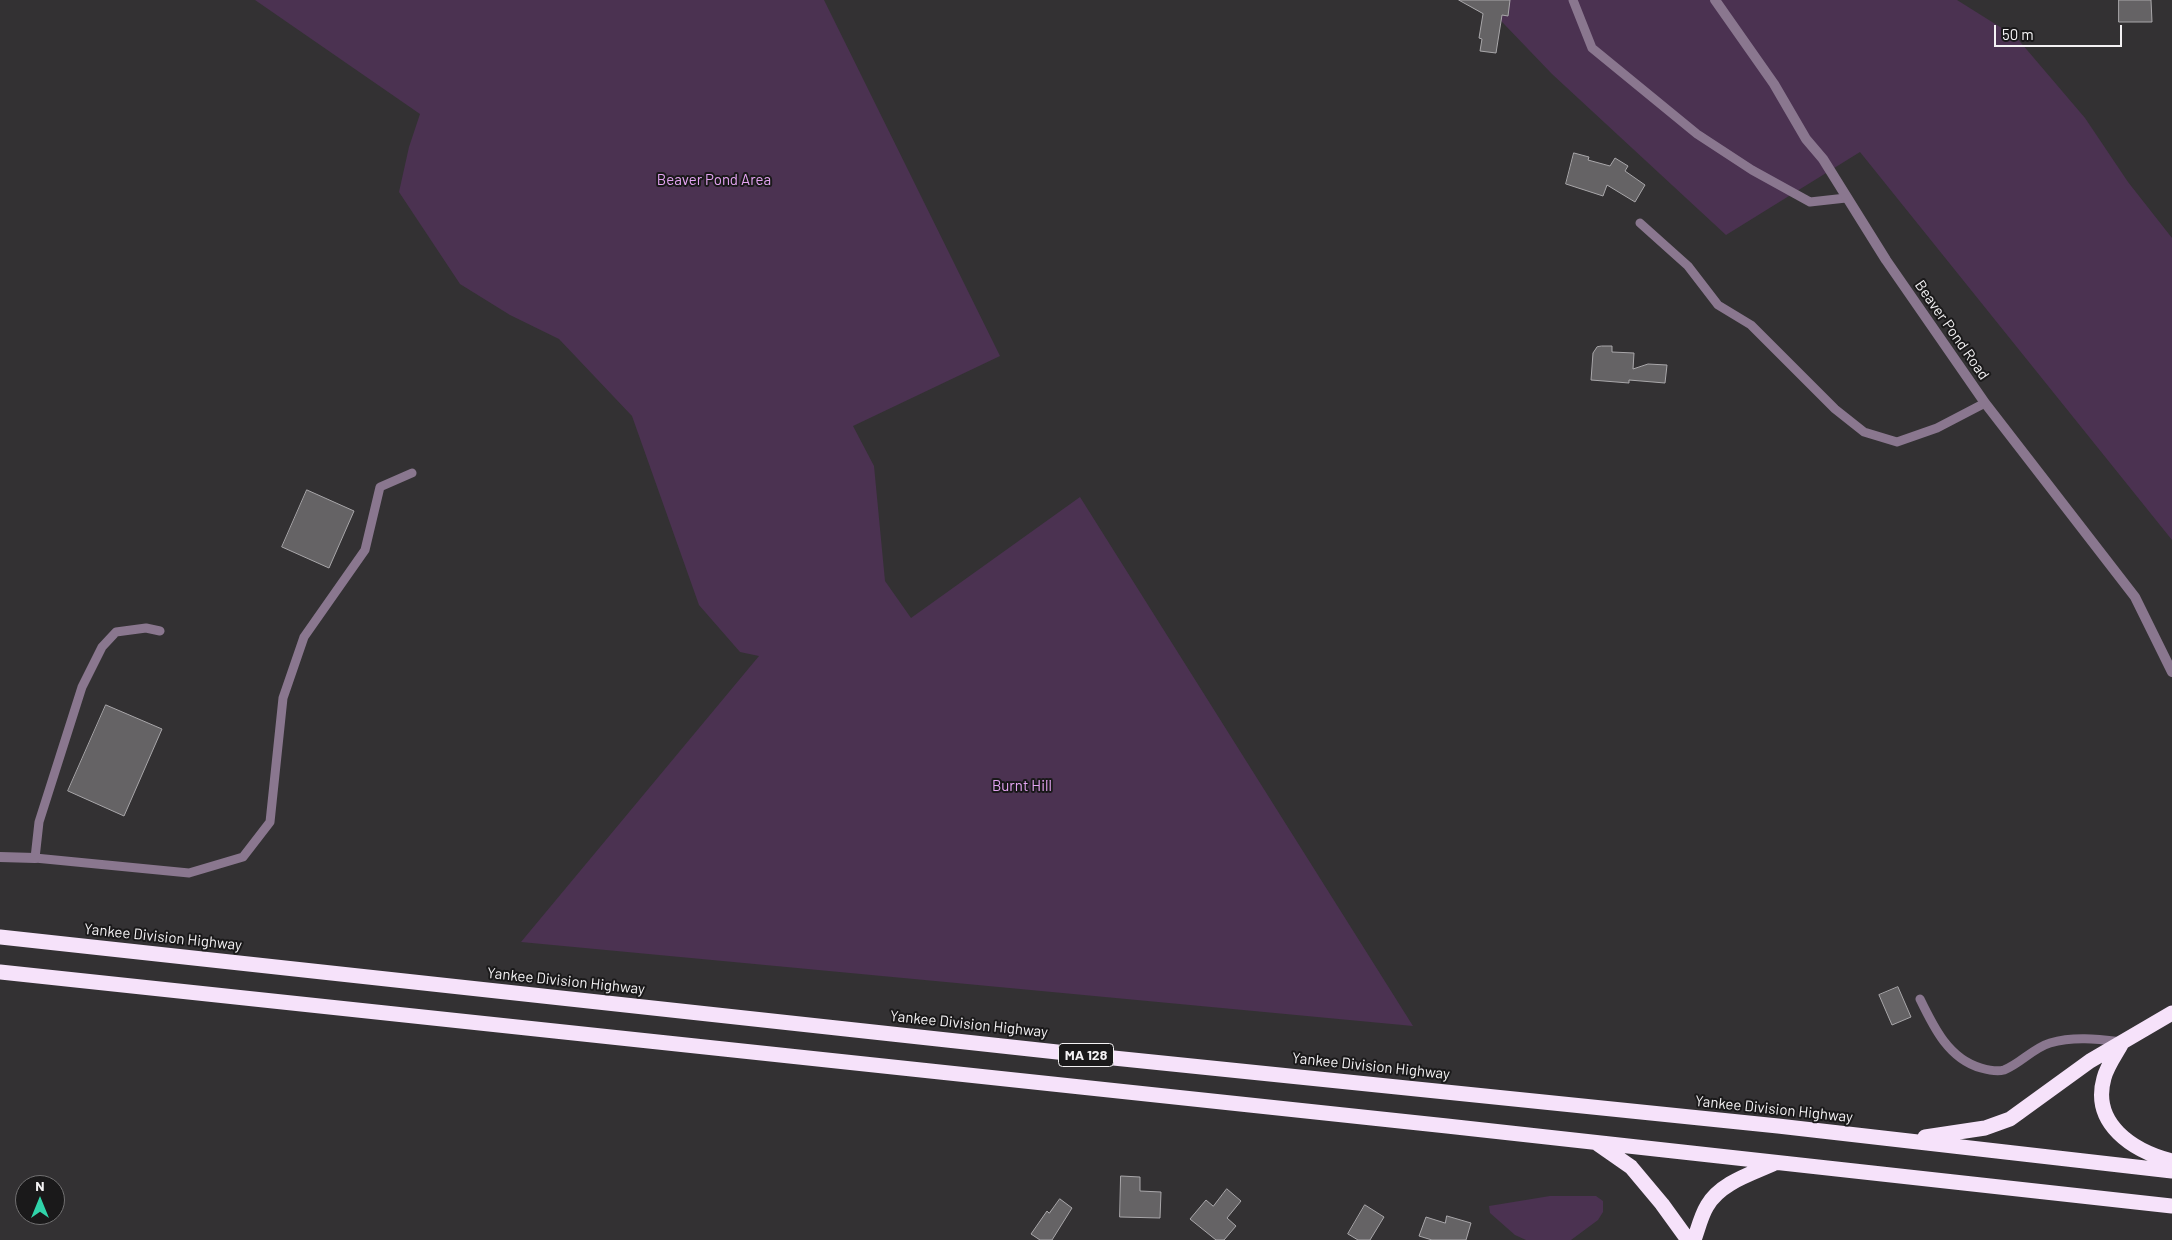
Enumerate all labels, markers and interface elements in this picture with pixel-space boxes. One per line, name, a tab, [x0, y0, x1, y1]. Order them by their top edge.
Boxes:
scale bar	[1997, 15, 2124, 47]
text: 50 m	[2002, 25, 2034, 43]
park label: Beaver Pond Area	[657, 171, 771, 189]
street label: Beaver Pond Road	[1911, 277, 1993, 383]
park label: Burnt Hill	[992, 777, 1052, 795]
street label: Yankee Division Highway	[83, 920, 243, 954]
street label: Yankee Division Highway	[486, 964, 646, 998]
street label: Yankee Division Highway	[889, 1007, 1049, 1041]
road number: MA 128	[1058, 1044, 1114, 1066]
street label: Yankee Division Highway	[1291, 1049, 1451, 1083]
street label: Yankee Division Highway	[1694, 1092, 1854, 1126]
north arrow	[15, 1175, 65, 1225]
text: N	[35, 1177, 45, 1194]

